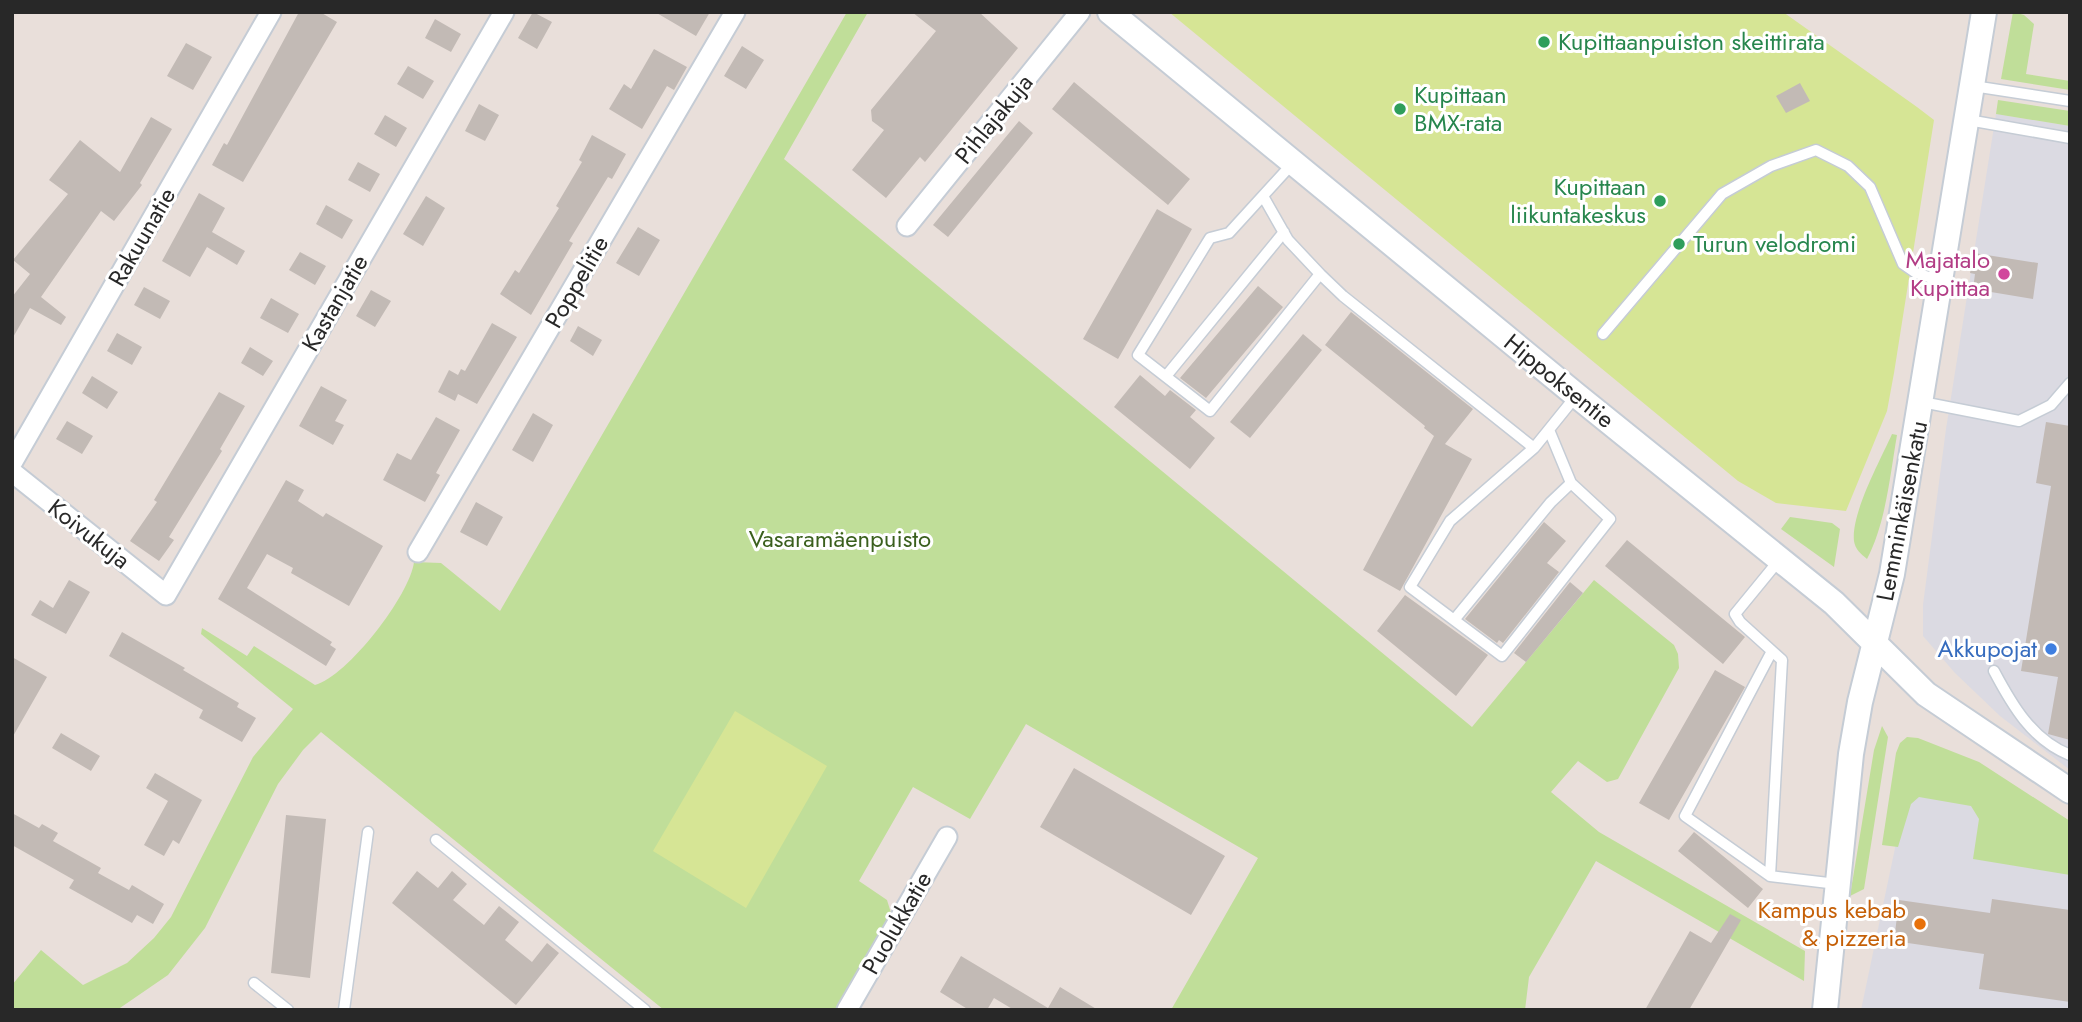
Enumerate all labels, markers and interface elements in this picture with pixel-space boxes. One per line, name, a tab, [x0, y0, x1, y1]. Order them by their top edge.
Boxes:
place label: Kupittaanpuiston skeittirata	[1558, 24, 1825, 59]
marker: Kupittaanpuiston skeittirata	[1536, 34, 1552, 50]
street label: Pihlajakuja	[946, 66, 1041, 171]
place label: Kupittaan BMX-rata	[1414, 77, 1507, 140]
marker: Kupittaan BMX-rata	[1392, 101, 1408, 117]
place label: Kupittaan liikuntakeskus	[1510, 169, 1646, 232]
street label: Rakuunatie	[99, 181, 184, 293]
marker: Kupittaan liikuntakeskus	[1652, 193, 1668, 209]
place label: Turun velodromi	[1693, 226, 1856, 261]
street label: Poppelitie	[536, 229, 617, 334]
marker: Turun velodromi	[1671, 236, 1687, 252]
place label: Majatalo Kupittaa	[1906, 242, 1990, 305]
street label: Kastanjatie	[293, 248, 376, 358]
marker: Majatalo Kupittaa	[1996, 266, 2012, 282]
street label: Hippoksentie	[1496, 325, 1622, 436]
street label: Lemminkäisenkatu	[1867, 418, 1936, 604]
street label: Koivukuja	[41, 490, 138, 577]
park label: Vasaramäenpuisto	[749, 521, 931, 556]
place label: Akkupojat	[1938, 631, 2037, 666]
marker: Akkupojat	[2043, 641, 2059, 657]
street label: Puolukkatie	[853, 865, 940, 981]
place label: Kampus kebab & pizzeria	[1758, 892, 1906, 955]
marker: Kampus kebab & pizzeria	[1912, 916, 1928, 932]

